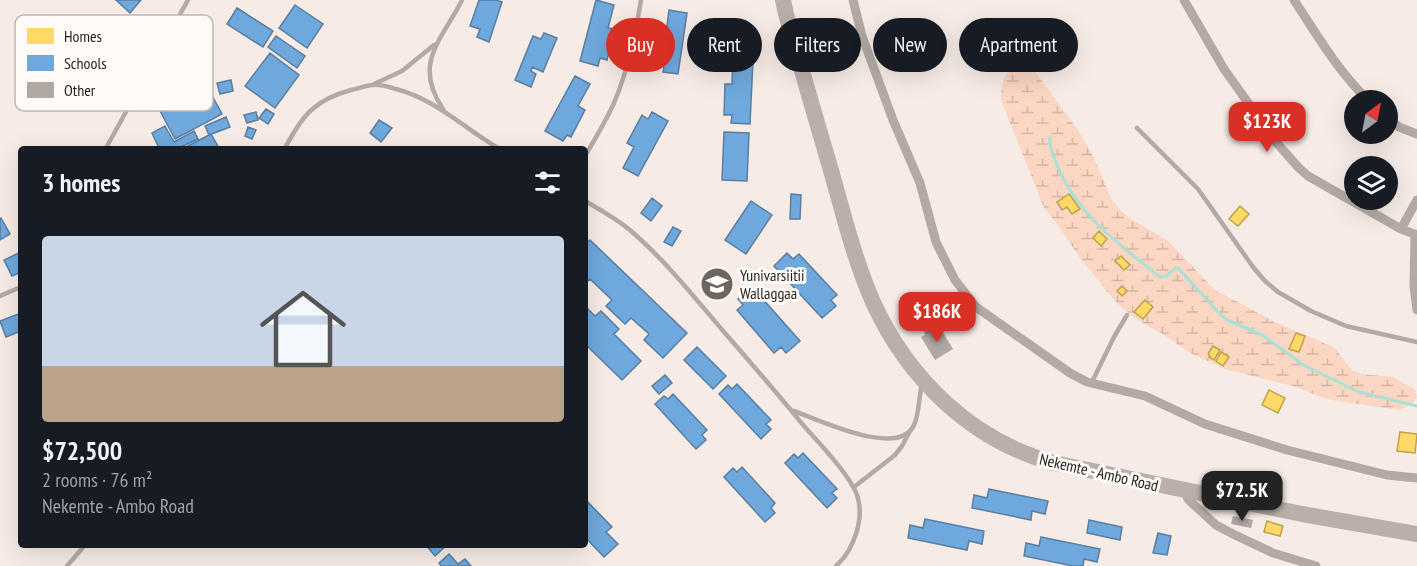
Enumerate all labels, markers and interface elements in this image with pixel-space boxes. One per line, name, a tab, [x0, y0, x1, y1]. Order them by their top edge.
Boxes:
legend	[15, 15, 213, 111]
chip: Buy	[606, 18, 675, 72]
chip: Rent	[687, 18, 762, 72]
chip: Filters	[774, 18, 861, 72]
chip: New	[873, 18, 947, 72]
chip: Apartment	[959, 18, 1078, 72]
text: Homes	[64, 26, 102, 46]
text: Schools	[64, 53, 107, 73]
text: Other	[64, 80, 96, 100]
north arrow	[1344, 90, 1398, 144]
map controls	[1344, 90, 1398, 210]
pin: $123K	[1225, 102, 1309, 153]
text: $123K	[1243, 108, 1291, 134]
button: layers	[1344, 156, 1398, 210]
text: 3 homes	[42, 166, 120, 199]
icon: filters	[531, 166, 564, 199]
place label: Yunivarsiitii Wallaggaa	[740, 265, 804, 303]
school or university icon: Yunivarsiitii Wallaggaa	[699, 266, 735, 302]
icon: home	[249, 275, 357, 383]
pin: $186K	[895, 292, 979, 343]
text: $186K	[913, 298, 961, 324]
text: $72,500	[42, 434, 122, 467]
street label: Nekemte - Ambo Road	[1038, 449, 1161, 495]
text: 2 rooms · 76 m²	[42, 467, 152, 493]
pin: $72.5K	[1193, 471, 1291, 522]
text: $72.5K	[1216, 477, 1268, 503]
text: Nekemte - Ambo Road	[42, 493, 194, 519]

